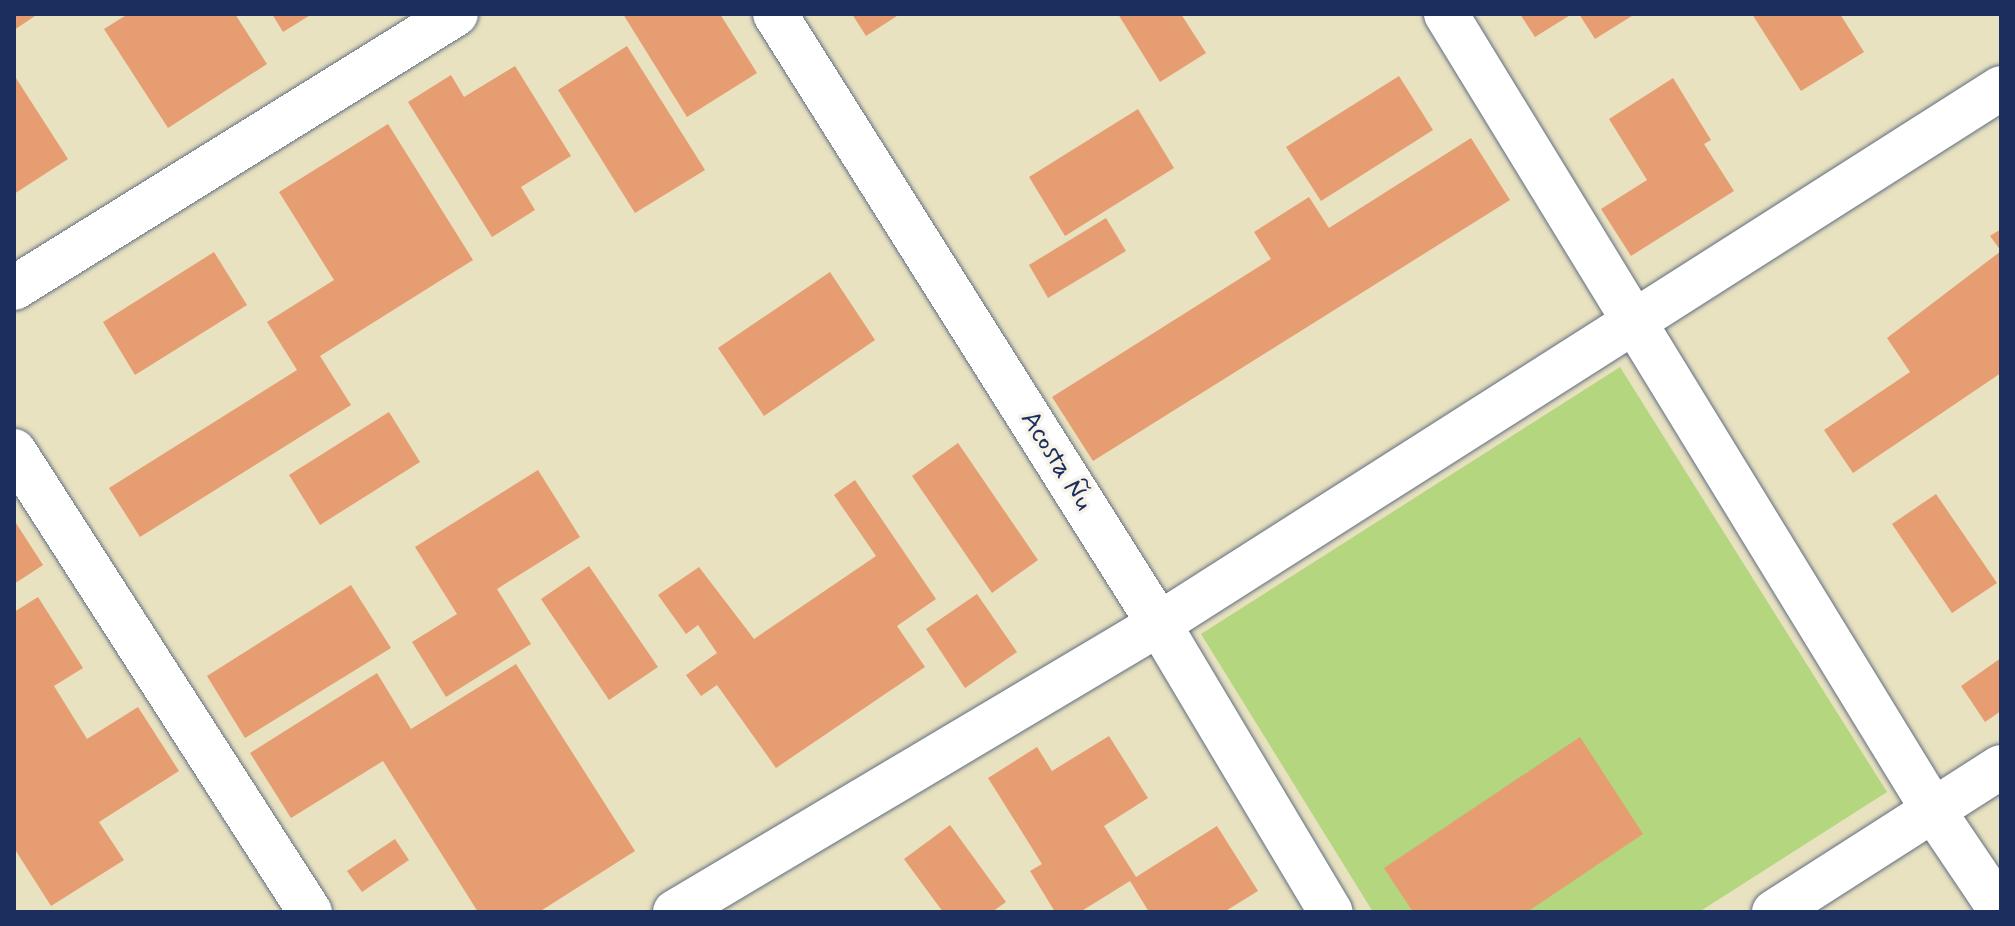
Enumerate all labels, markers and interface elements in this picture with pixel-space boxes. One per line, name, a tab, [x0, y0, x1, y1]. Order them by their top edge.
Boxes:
street label: Acosta Ñu	[1012, 405, 1100, 517]

